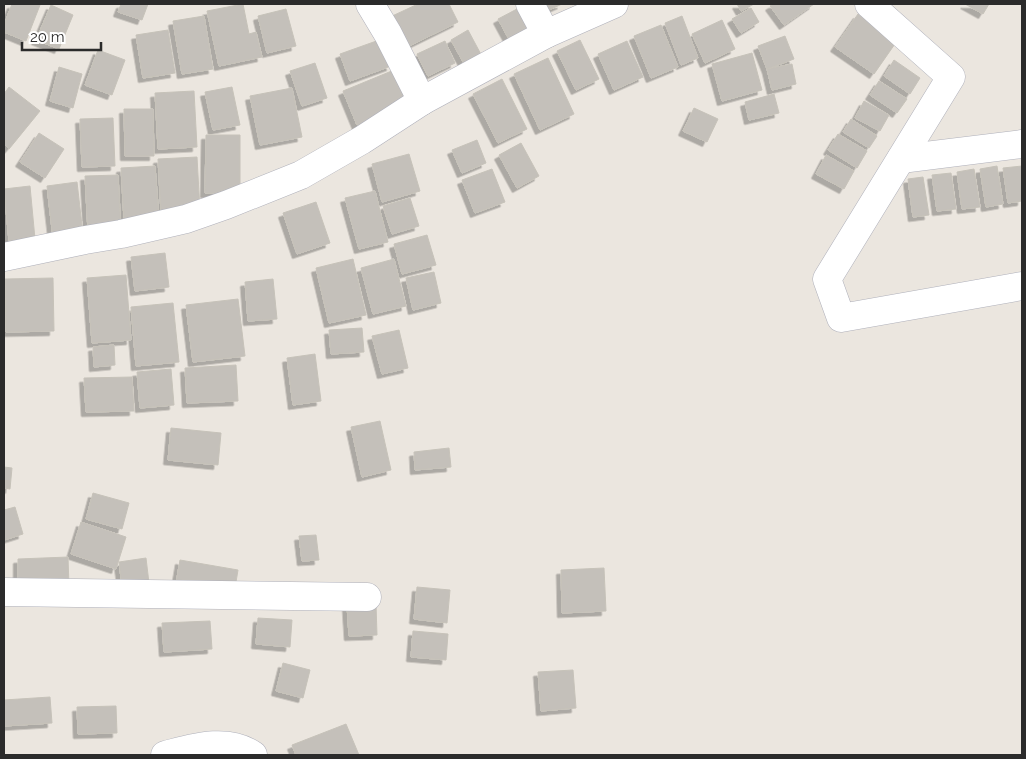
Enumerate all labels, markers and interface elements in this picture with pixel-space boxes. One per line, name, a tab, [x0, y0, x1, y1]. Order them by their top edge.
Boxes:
scale bar	[22, 20, 101, 52]
text: 20 m	[30, 28, 65, 46]

